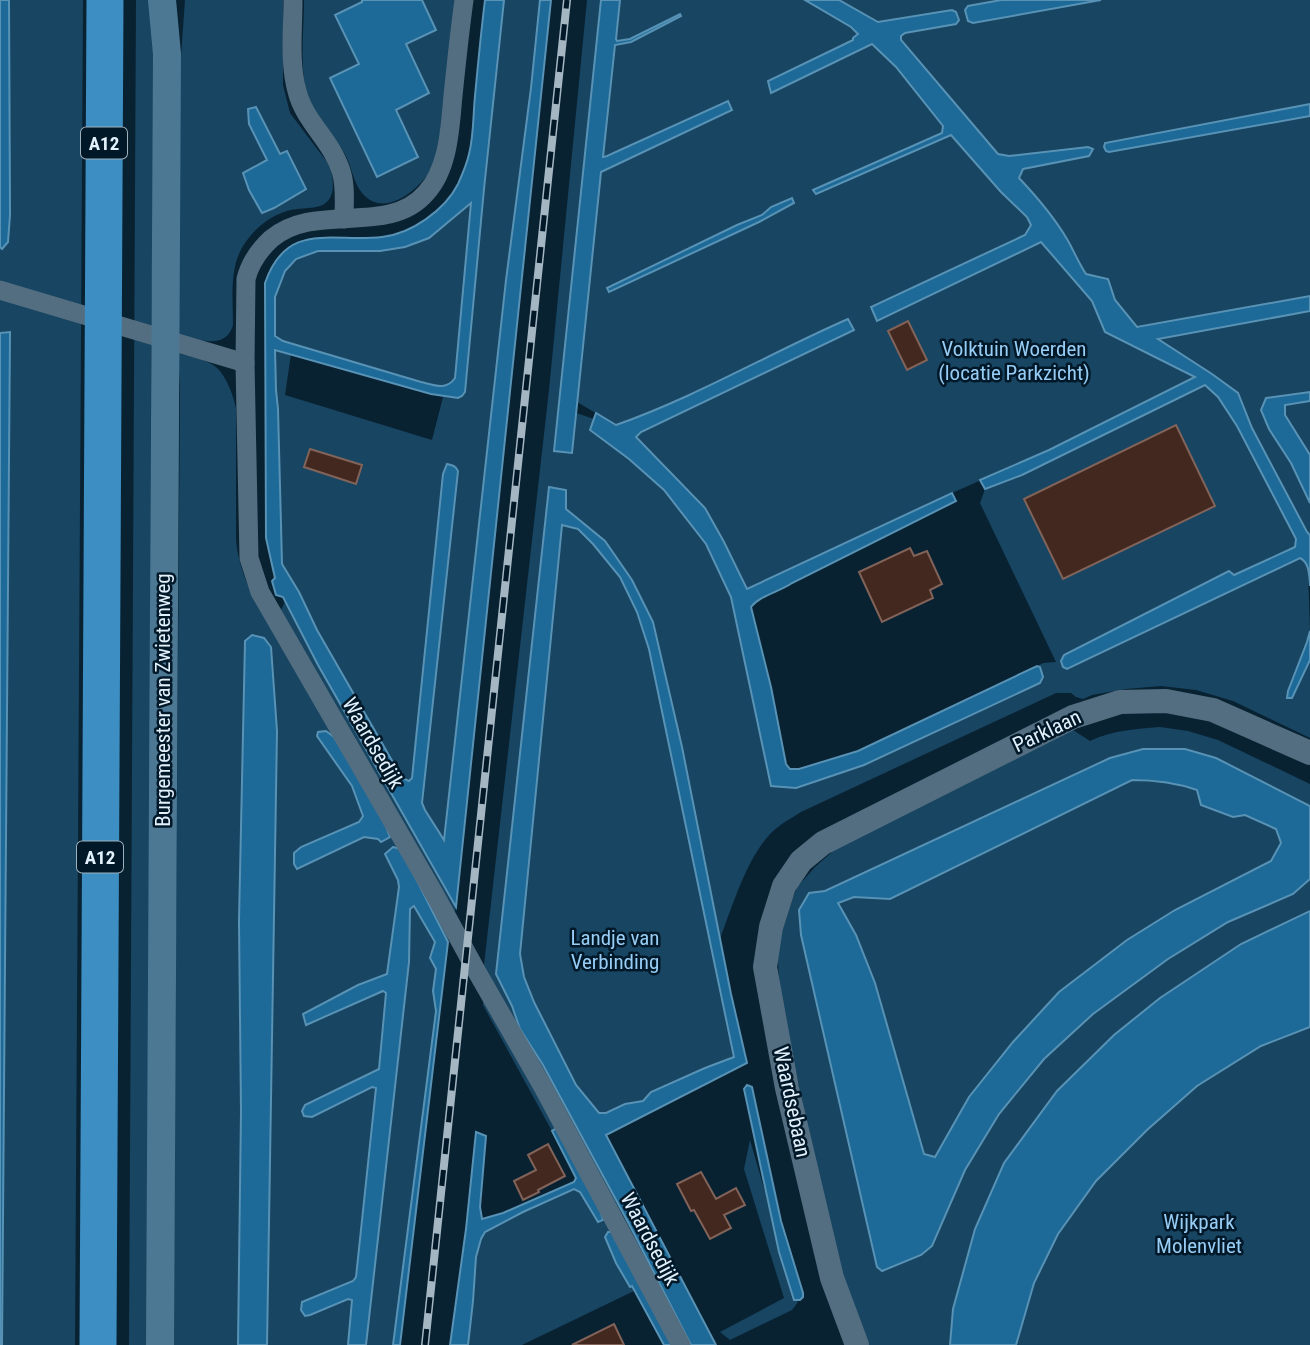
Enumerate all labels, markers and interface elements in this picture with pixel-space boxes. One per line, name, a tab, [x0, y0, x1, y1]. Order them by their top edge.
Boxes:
road number: A12	[81, 127, 127, 158]
park label: Volktuin Woerden (locatie Parkzicht)	[938, 337, 1090, 385]
street label: Burgemeester van Zwietenweg	[151, 573, 175, 827]
street label: Waardsedijk	[337, 693, 409, 793]
street label: Parklaan	[1009, 705, 1085, 757]
road number: A12	[77, 842, 123, 872]
park label: Landje van Verbinding	[570, 926, 660, 974]
street label: Waardsebaan	[769, 1044, 815, 1160]
street label: Waardsedijk	[616, 1189, 685, 1290]
park label: Wijkpark Molenvliet	[1156, 1210, 1242, 1258]

